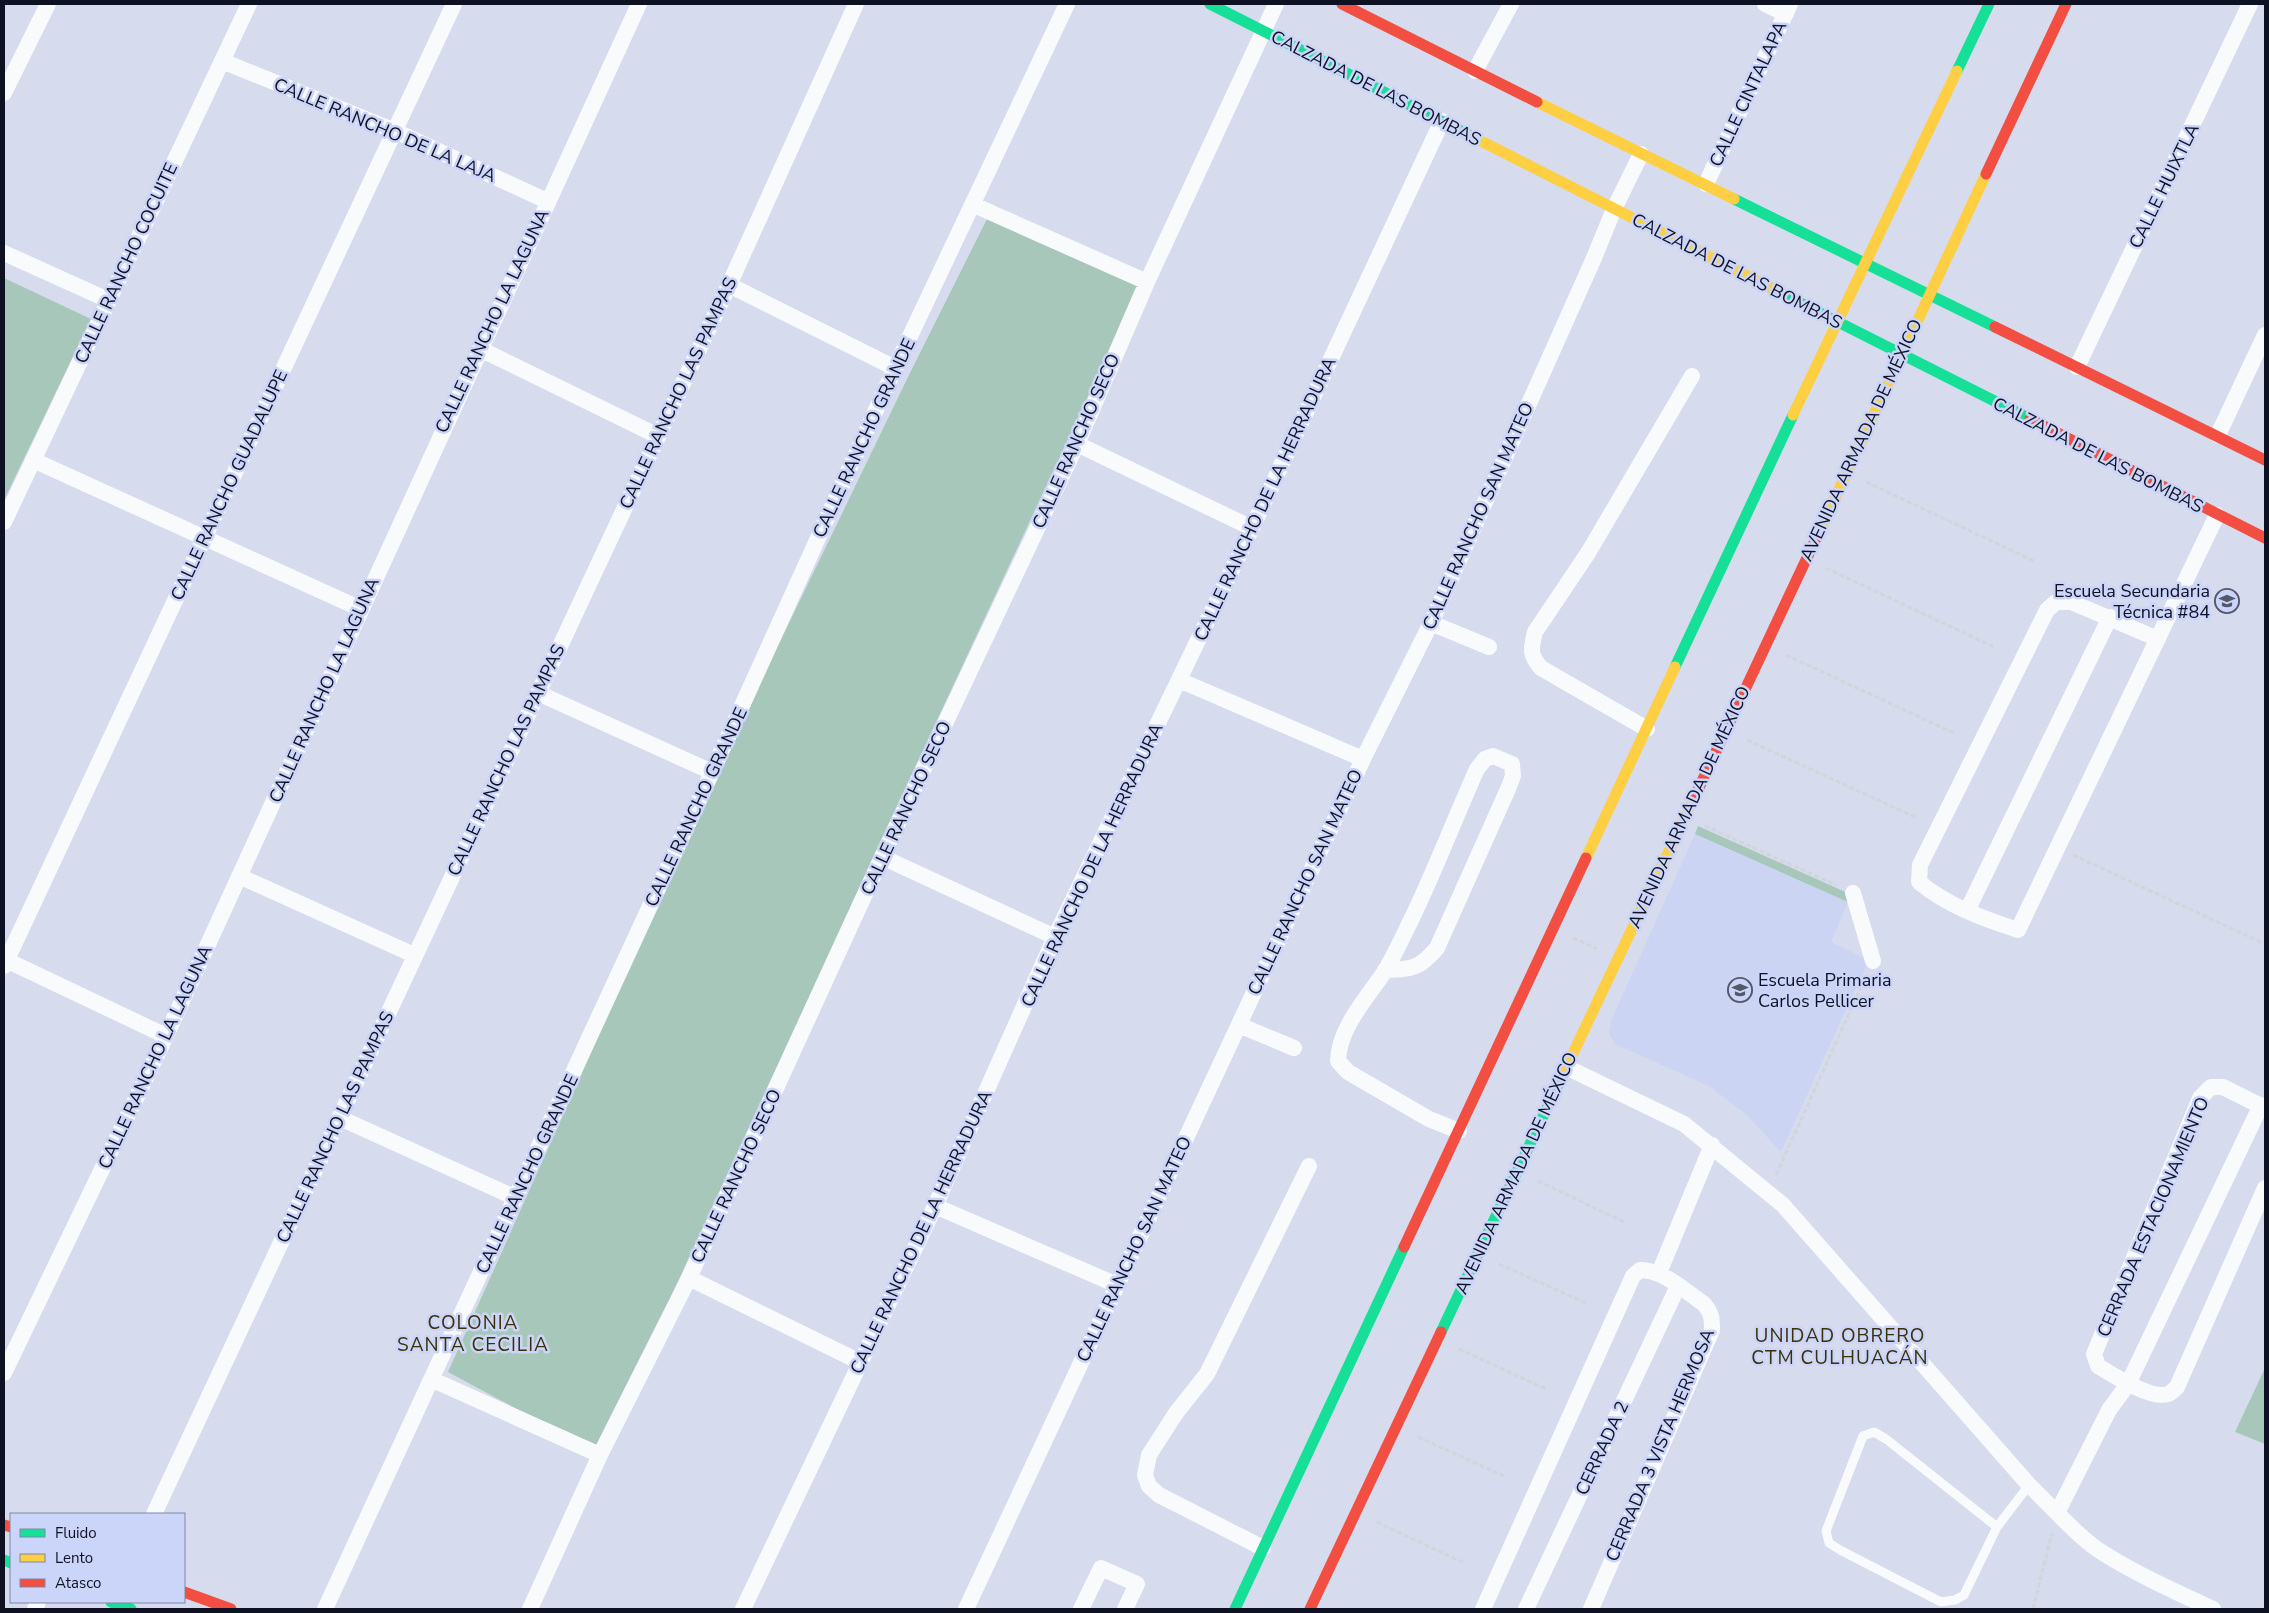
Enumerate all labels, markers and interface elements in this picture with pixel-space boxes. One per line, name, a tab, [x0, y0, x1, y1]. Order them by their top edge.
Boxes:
street label: CALLE CINTALAPA	[1704, 17, 1792, 171]
street label: CALZADA DE LAS BOMBAS	[1267, 24, 1485, 152]
street label: CALLE RANCHO DE LA LAJA	[270, 72, 500, 188]
street label: CALLE HUIXTLA	[2123, 120, 2205, 252]
street label: CALLE RANCHO COCUITE	[69, 159, 183, 367]
street label: CALLE RANCHO LA LAGUNA	[430, 205, 554, 437]
street label: CALZADA DE LAS BOMBAS	[1628, 207, 1846, 335]
street label: CALLE RANCHO LAS PAMPAS	[614, 273, 742, 513]
street label: AVENIDA ARMADA DE MÉXICO	[1794, 315, 1928, 565]
street label: CALLE RANCHO GRANDE	[807, 334, 921, 542]
street label: CALLE RANCHO SECO	[1027, 350, 1125, 532]
street label: CALLE RANCHO DE LA HERRADURA	[1189, 353, 1341, 645]
street label: CALLE RANCHO GUADALUPE	[165, 366, 293, 604]
street label: CALZADA DE LAS BOMBAS	[1989, 391, 2207, 519]
street label: CALLE RANCHO SAN MATEO	[1417, 399, 1539, 633]
street label: CALLE RANCHO LA LAGUNA	[263, 574, 385, 806]
place label: Escuela Secundaria Técnica #84	[2054, 579, 2210, 624]
school or university icon: Escuela Secundaria Técnica #84	[2214, 588, 2240, 614]
street label: CALLE RANCHO LAS PAMPAS	[442, 640, 570, 880]
street label: AVENIDA ARMADA DE MÉXICO	[1622, 682, 1756, 932]
street label: CALLE RANCHO GRANDE	[639, 703, 753, 911]
street label: CALLE RANCHO SECO	[855, 717, 957, 899]
street label: CALLE RANCHO DE LA HERRADURA	[1016, 719, 1168, 1011]
street label: CALLE RANCHO SAN MATEO	[1242, 765, 1368, 999]
street label: CALLE RANCHO LA LAGUNA	[93, 941, 217, 1173]
place label: Escuela Primaria Carlos Pellicer	[1758, 968, 1891, 1013]
school or university icon: Escuela Primaria Carlos Pellicer	[1727, 977, 1753, 1003]
street label: CALLE RANCHO LAS PAMPAS	[271, 1007, 399, 1247]
street label: AVENIDA ARMADA DE MÉXICO	[1449, 1048, 1583, 1298]
street label: CALLE RANCHO GRANDE	[470, 1070, 584, 1278]
street label: CALLE RANCHO SECO	[685, 1085, 787, 1267]
street label: CALLE RANCHO DE LA HERRADURA	[845, 1086, 997, 1378]
street label: CERRADA ESTACIONAMIENTO	[2091, 1093, 2215, 1341]
street label: CALLE RANCHO SAN MATEO	[1071, 1132, 1197, 1366]
district label: COLONIA SANTA CECILIA	[397, 1310, 549, 1358]
district label: UNIDAD OBRERO CTM CULHUACÁN	[1751, 1323, 1929, 1371]
street label: CERRADA 3 VISTA HERMOSA	[1600, 1325, 1720, 1565]
street label: CERRADA 2	[1570, 1397, 1634, 1499]
legend	[10, 1513, 185, 1603]
text: Fluido	[55, 1523, 97, 1543]
text: Lento	[55, 1548, 93, 1568]
text: Atasco	[55, 1573, 101, 1593]

